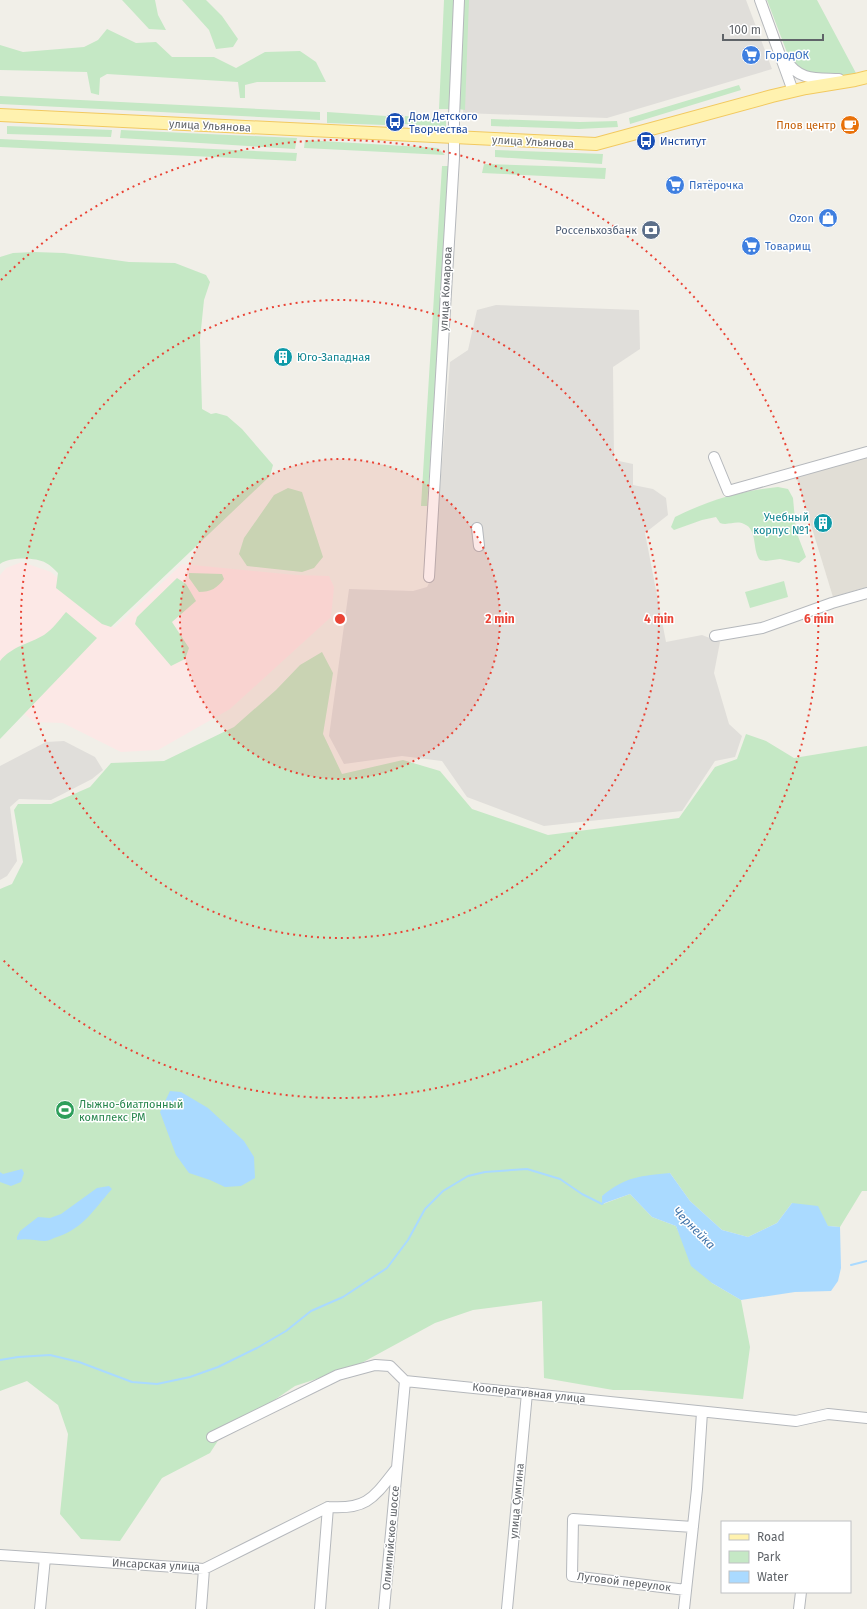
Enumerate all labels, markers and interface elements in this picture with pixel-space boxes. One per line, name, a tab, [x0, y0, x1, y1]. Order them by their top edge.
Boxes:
scale bar	[723, 16, 823, 42]
text: 100 m	[729, 23, 761, 37]
supermarket icon: ГородОК	[740, 44, 762, 66]
place label: ГородОК	[765, 49, 810, 62]
place label: Дом Детского Творчества	[408, 110, 478, 136]
bus stop icon: Дом Детского Творчества	[384, 111, 406, 133]
cafe icon: Плов центр	[839, 114, 861, 136]
street label: улица Ульянова	[169, 117, 251, 135]
place label: Плов центр	[776, 119, 836, 132]
bus stop icon: Институт	[635, 130, 657, 152]
street label: улица Ульянова	[492, 133, 574, 151]
place label: Институт	[660, 135, 706, 148]
supermarket icon: Пятёрочка	[664, 174, 686, 196]
place label: Пятёрочка	[689, 179, 744, 192]
shop icon: Ozon	[817, 207, 839, 229]
place label: Ozon	[789, 212, 814, 225]
bank icon: Россельхозбанк	[640, 219, 662, 241]
place label: Россельхозбанк	[555, 224, 637, 237]
supermarket icon: Товарищ	[740, 235, 762, 257]
place label: Товарищ	[765, 240, 811, 253]
street label: улица Комарова	[437, 246, 455, 332]
building icon: Юго-Западная	[272, 346, 294, 368]
place label: Юго-Западная	[297, 351, 370, 364]
place label: Учебный корпус №1	[753, 511, 809, 537]
building icon: Учебный корпус №1	[812, 512, 834, 534]
centre of rings	[333, 612, 347, 626]
text: 2 min	[485, 612, 515, 626]
text: 4 min	[644, 612, 674, 626]
text: 6 min	[804, 612, 834, 626]
place label: Лыжно-биатлонный комплекс РМ	[79, 1098, 183, 1124]
sports icon: Лыжно-биатлонный комплекс РМ	[54, 1099, 76, 1121]
water label: Чернейка	[670, 1204, 718, 1252]
street label: Кооперативная улица	[472, 1381, 586, 1405]
street label: улица Сумгина	[507, 1463, 527, 1539]
street label: Олимпийское шоссе	[380, 1485, 402, 1591]
legend	[721, 1521, 851, 1593]
text: Road	[757, 1530, 785, 1544]
text: Park	[757, 1550, 781, 1564]
street label: Инсарская улица	[112, 1556, 200, 1574]
street label: Луговой переулок	[576, 1570, 672, 1594]
text: Water	[757, 1570, 789, 1584]

